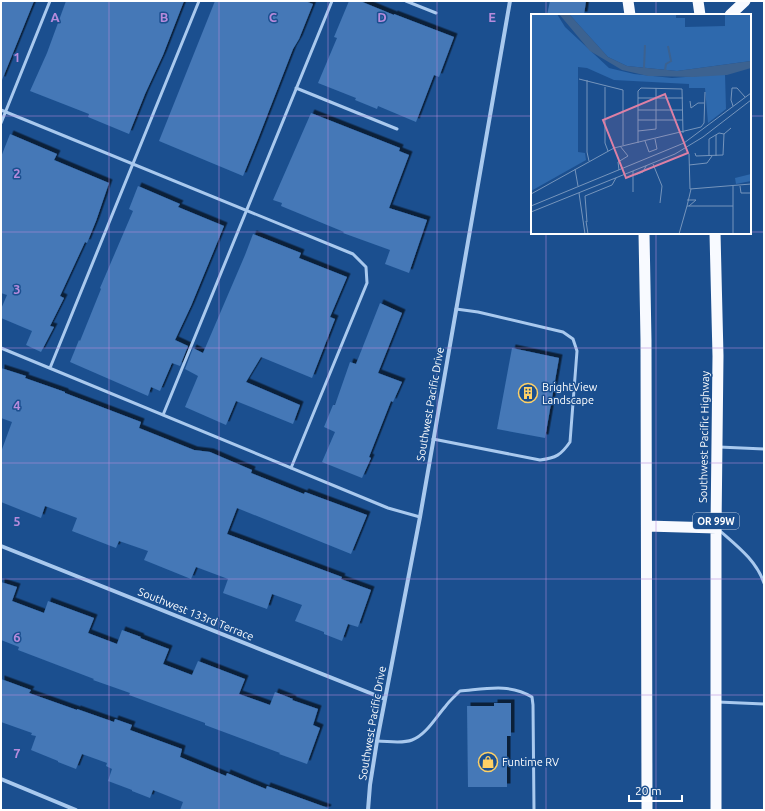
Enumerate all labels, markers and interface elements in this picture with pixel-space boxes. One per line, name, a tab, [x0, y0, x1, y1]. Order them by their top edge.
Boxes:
text: A	[50, 10, 60, 24]
text: B	[160, 10, 169, 24]
text: C	[269, 10, 278, 24]
text: D	[377, 10, 387, 24]
text: E	[488, 10, 496, 24]
inset map	[531, 14, 751, 234]
text: 1	[13, 50, 21, 64]
text: 2	[13, 166, 21, 180]
text: 3	[13, 282, 21, 296]
street label: Southwest Pacific Drive	[414, 346, 446, 462]
street label: Southwest Pacific Highway	[697, 370, 711, 503]
place label: BrightView Landscape	[542, 381, 598, 406]
building icon: BrightView Landscape	[517, 382, 539, 404]
text: 4	[13, 398, 21, 412]
road number: OR 99W	[693, 513, 739, 529]
text: 5	[13, 514, 21, 528]
street label: Southwest 133rd Terrace	[136, 585, 256, 643]
text: 6	[13, 630, 21, 644]
street label: Southwest Pacific Drive	[356, 665, 388, 781]
text: 7	[13, 746, 21, 760]
shop icon: Funtime RV	[477, 751, 499, 773]
place label: Funtime RV	[502, 756, 559, 768]
scale bar	[629, 777, 682, 803]
text: 20 m	[635, 784, 662, 797]

